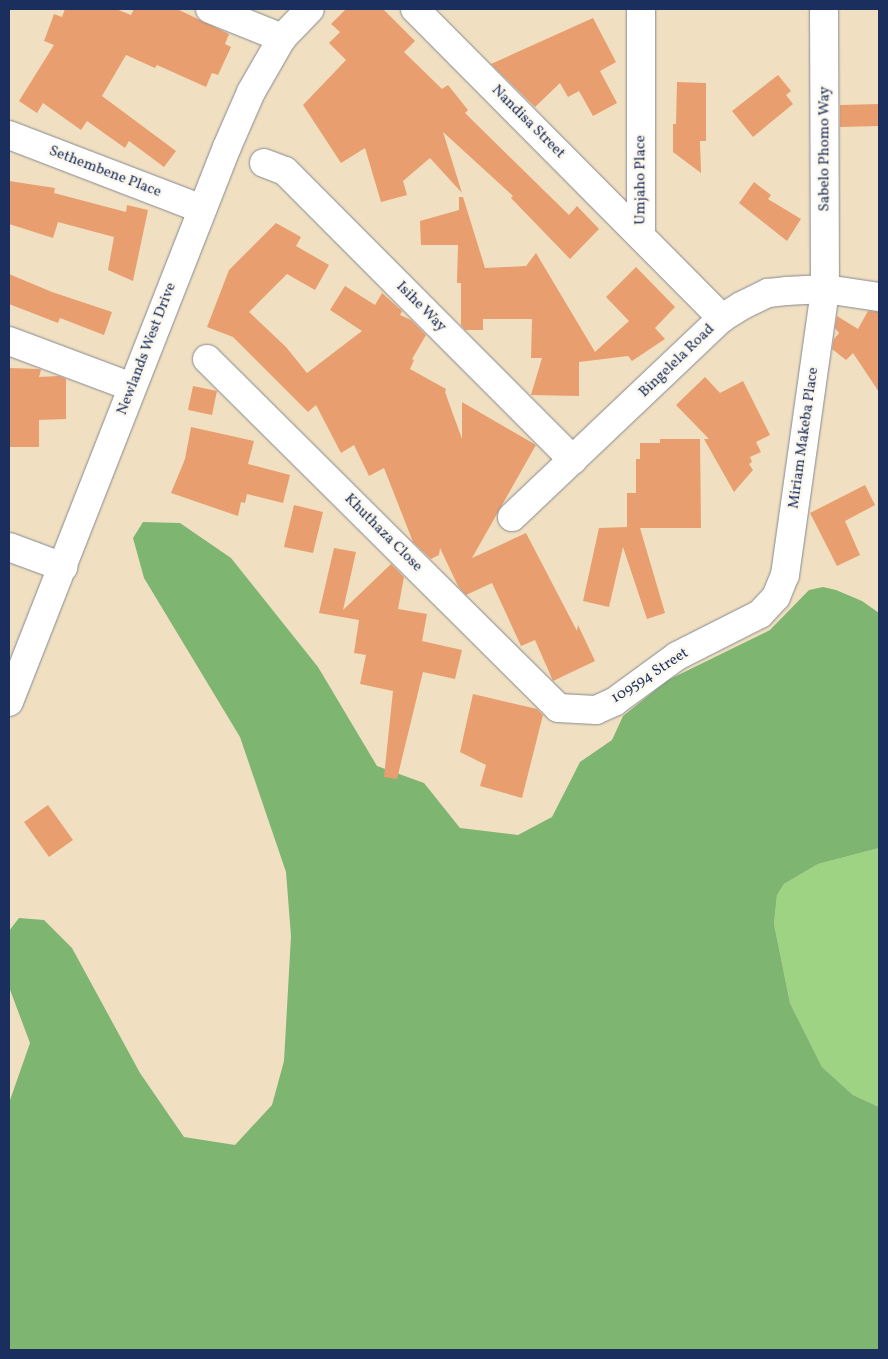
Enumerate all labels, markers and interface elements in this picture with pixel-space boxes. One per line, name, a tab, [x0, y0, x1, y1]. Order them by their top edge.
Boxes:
street label: Nandisa Street	[487, 81, 569, 163]
street label: Sabelo Phomo Way	[816, 86, 834, 212]
street label: Umjaho Place	[632, 135, 650, 225]
street label: Sethembene Place	[46, 142, 164, 202]
street label: Isihe Way	[392, 278, 450, 336]
street label: Newlands West Drive	[113, 280, 181, 418]
street label: Bingelela Road	[635, 320, 719, 402]
street label: Miriam Makeba Place	[785, 366, 823, 510]
street label: Khuthaza Close	[340, 490, 426, 576]
street label: 109594 Street	[608, 644, 692, 708]

